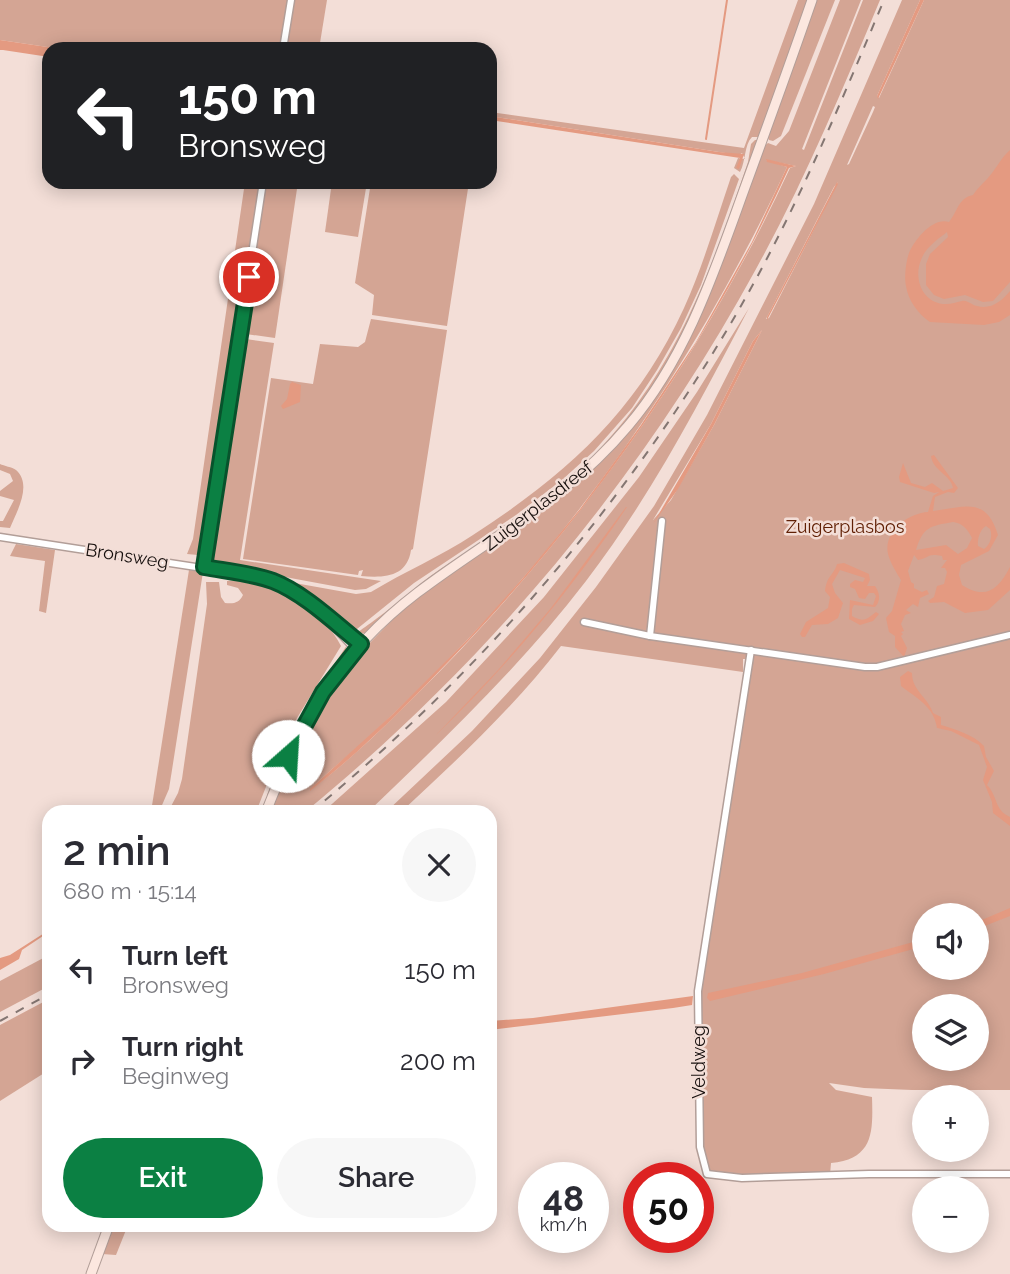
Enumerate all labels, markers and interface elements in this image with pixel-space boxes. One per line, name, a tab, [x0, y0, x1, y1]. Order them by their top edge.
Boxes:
text: 150 m	[178, 68, 317, 125]
icon: left	[63, 70, 154, 161]
text: Bronsweg	[178, 127, 327, 164]
pin	[219, 247, 279, 307]
icon: arrive	[230, 258, 268, 296]
street label: Zuigerplasdreef	[479, 456, 597, 555]
park label: Zuigerplasbos	[786, 516, 905, 537]
street label: Bronsweg	[84, 539, 170, 572]
position arrow	[251, 719, 325, 793]
text: 2 min	[63, 826, 171, 875]
button: close	[402, 828, 476, 902]
text: 680 m · 15:14	[63, 877, 197, 904]
map controls	[912, 903, 989, 1253]
button: sound	[912, 903, 989, 980]
text: Turn left	[122, 941, 228, 971]
icon: left	[63, 951, 101, 989]
text: 150 m	[404, 955, 476, 985]
text: Bronsweg	[122, 971, 229, 998]
button: layers	[912, 994, 989, 1071]
street label: Veldweg	[688, 1025, 709, 1099]
text: Turn right	[122, 1032, 243, 1062]
icon: right	[63, 1042, 101, 1080]
text: 200 m	[400, 1046, 476, 1076]
text: Beginweg	[122, 1062, 229, 1089]
button: +	[912, 1085, 989, 1162]
button: Exit	[63, 1138, 263, 1218]
button: Share	[277, 1138, 476, 1218]
speed limit sign: 50	[623, 1162, 714, 1253]
button: −	[912, 1176, 989, 1253]
text: 48	[543, 1178, 584, 1219]
text: km/h	[540, 1214, 587, 1235]

